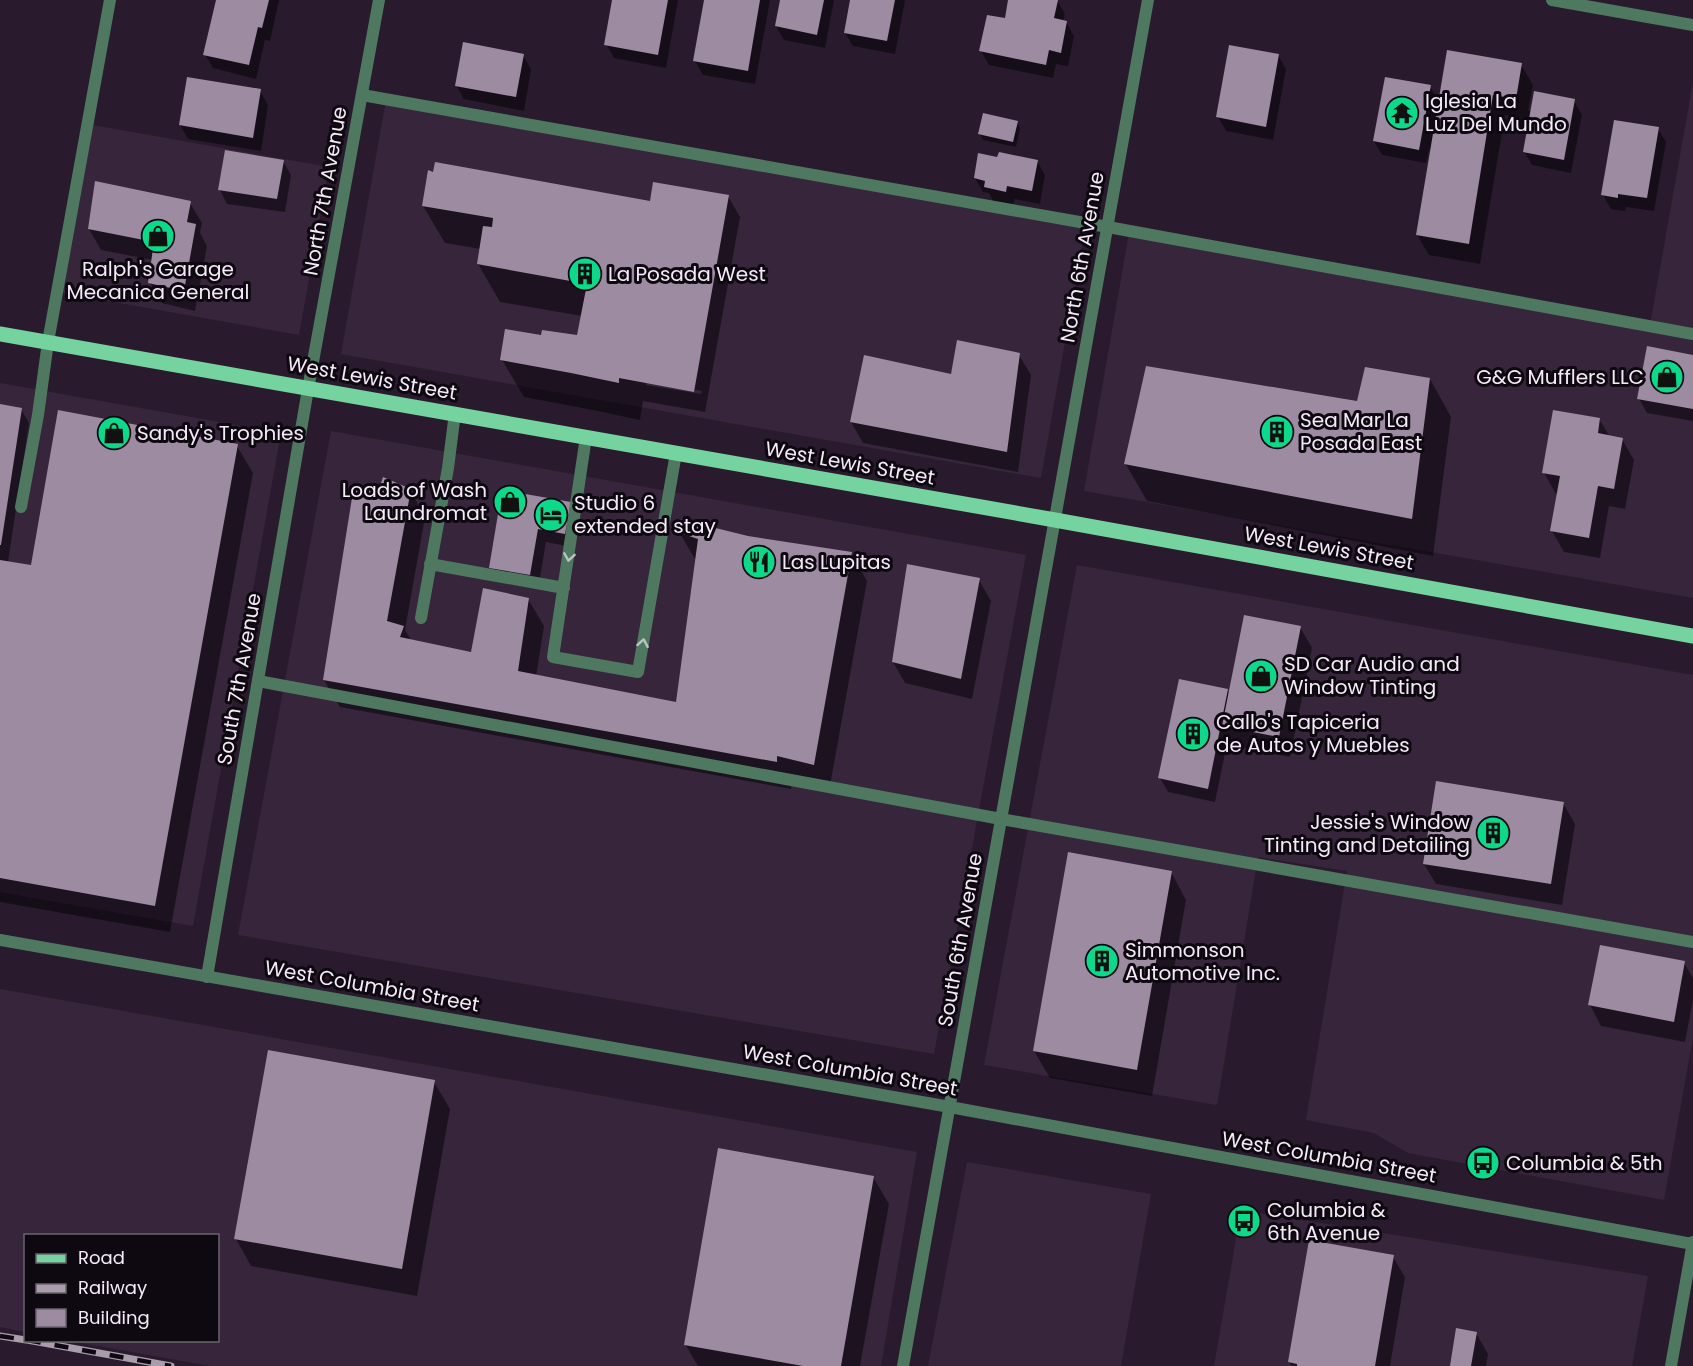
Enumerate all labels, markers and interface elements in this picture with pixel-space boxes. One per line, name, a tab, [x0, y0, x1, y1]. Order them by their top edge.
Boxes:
place label: Iglesia La Luz Del Mundo	[1425, 87, 1567, 138]
temple icon: Iglesia La Luz Del Mundo	[1384, 95, 1420, 131]
street label: North 7th Avenue	[296, 104, 354, 278]
street label: North 6th Avenue	[1053, 169, 1111, 345]
shop icon: Ralph's Garage Mecanica General	[140, 218, 176, 254]
place label: Ralph's Garage Mecanica General	[66, 255, 250, 306]
building icon: La Posada West	[567, 256, 603, 292]
place label: La Posada West	[608, 260, 766, 288]
street label: West Lewis Street	[285, 349, 459, 407]
shop icon: G&G Mufflers LLC	[1649, 359, 1685, 395]
place label: G&G Mufflers LLC	[1476, 363, 1644, 391]
place label: Sea Mar La Posada East	[1300, 406, 1422, 457]
building icon: Sea Mar La Posada East	[1259, 414, 1295, 450]
shop icon: Sandy's Trophies	[96, 415, 132, 451]
place label: Sandy's Trophies	[137, 419, 304, 447]
street label: West Lewis Street	[763, 434, 937, 492]
place label: Loads of Wash Laundromat	[342, 476, 487, 527]
shop icon: Loads of Wash Laundromat	[492, 484, 528, 520]
place label: Studio 6 extended stay	[574, 489, 716, 540]
hotel icon: Studio 6 extended stay	[533, 497, 569, 533]
street label: West Lewis Street	[1242, 519, 1416, 577]
restaurant icon: Las Lupitas	[741, 544, 777, 580]
place label: Las Lupitas	[782, 548, 891, 576]
one-way arrow	[563, 553, 575, 562]
street label: South 7th Avenue	[210, 591, 268, 767]
one-way arrow	[636, 639, 649, 649]
place label: SD Car Audio and Window Tinting	[1284, 650, 1460, 701]
shop icon: SD Car Audio and Window Tinting	[1243, 658, 1279, 694]
place label: Callo's Tapiceria de Autos y Muebles	[1216, 708, 1410, 759]
building icon: Callo's Tapiceria de Autos y Muebles	[1175, 716, 1211, 752]
place label: Jessie's Window Tinting and Detailing	[1264, 808, 1471, 859]
building icon: Jessie's Window Tinting and Detailing	[1475, 815, 1511, 851]
street label: South 6th Avenue	[931, 851, 989, 1029]
place label: Simmonson Automotive Inc.	[1125, 936, 1280, 987]
building icon: Simmonson Automotive Inc.	[1084, 943, 1120, 979]
street label: West Columbia Street	[263, 953, 481, 1019]
street label: West Columbia Street	[741, 1037, 959, 1103]
street label: West Columbia Street	[1220, 1124, 1438, 1190]
bus stop icon: Columbia & 5th	[1465, 1145, 1501, 1181]
place label: Columbia & 5th	[1506, 1149, 1663, 1177]
place label: Columbia & 6th Avenue	[1267, 1196, 1386, 1247]
bus stop icon: Columbia & 6th Avenue	[1226, 1203, 1262, 1239]
legend	[24, 1234, 219, 1342]
text: Road	[78, 1245, 125, 1270]
text: Railway	[78, 1275, 147, 1300]
text: Building	[78, 1305, 150, 1330]

